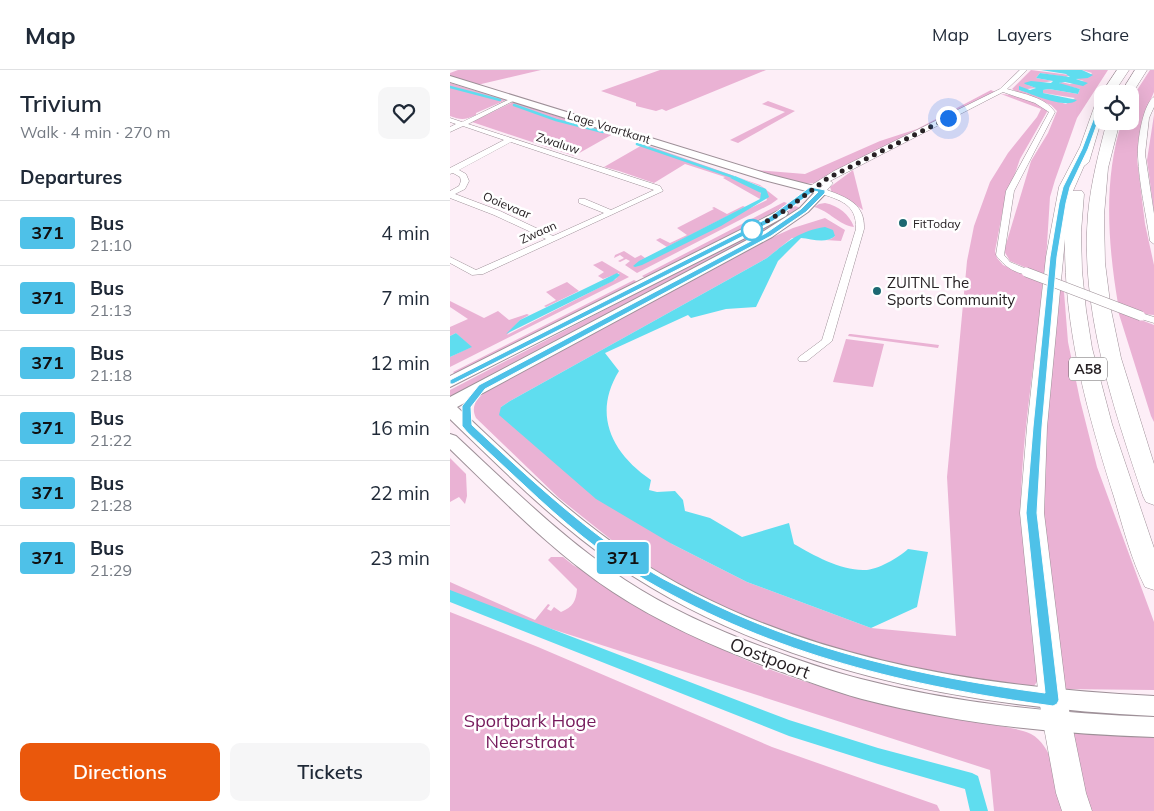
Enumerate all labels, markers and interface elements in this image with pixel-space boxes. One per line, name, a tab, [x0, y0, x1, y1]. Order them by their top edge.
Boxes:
text: Map	[25, 20, 76, 50]
text: Map	[932, 23, 969, 46]
text: Layers	[997, 23, 1052, 46]
text: Share	[1080, 23, 1129, 46]
map controls	[1094, 85, 1139, 130]
button: locate	[1094, 85, 1139, 130]
button: heart	[378, 87, 430, 139]
text: Trivium	[20, 88, 102, 118]
your location	[936, 106, 961, 131]
street label: Lage Vaartkant	[566, 107, 652, 147]
text: Walk · 4 min · 270 m	[20, 122, 171, 142]
street label: Zwaluw	[534, 129, 582, 157]
text: Departures	[20, 165, 122, 189]
street label: Ooievaar	[481, 188, 534, 222]
text: Bus	[90, 211, 124, 235]
place label: FitToday	[913, 216, 961, 231]
street label: Zwaan	[517, 217, 559, 247]
marker: FitToday	[897, 217, 909, 229]
unlabelled marker	[741, 219, 763, 241]
text: 371	[31, 221, 64, 244]
text: 4 min	[381, 221, 430, 245]
text: 21:10	[90, 235, 132, 255]
place label: ZUITNL The Sports Community	[887, 273, 1015, 309]
text: Bus	[90, 276, 124, 300]
marker: ZUITNL The Sports Community	[871, 285, 883, 297]
text: 371	[31, 286, 64, 309]
text: 7 min	[381, 286, 430, 310]
text: 21:13	[90, 300, 132, 320]
text: Bus	[90, 341, 124, 365]
text: 371	[31, 351, 64, 374]
text: 12 min	[370, 351, 430, 375]
road number: A58	[1069, 358, 1107, 380]
text: 21:18	[90, 365, 132, 385]
text: Bus	[90, 406, 124, 430]
text: 371	[31, 416, 64, 439]
text: 16 min	[370, 416, 430, 440]
text: 21:22	[90, 430, 132, 450]
text: Bus	[90, 471, 124, 495]
text: 371	[31, 481, 64, 504]
text: 22 min	[370, 481, 430, 505]
text: 21:28	[90, 495, 132, 515]
text: Bus	[90, 536, 124, 560]
line badge: 371	[594, 542, 652, 574]
text: 371	[31, 546, 64, 569]
text: 23 min	[370, 546, 430, 570]
text: 371	[607, 546, 639, 569]
text: 21:29	[90, 560, 132, 580]
street label: Oostpoort	[727, 632, 813, 684]
park label: Sportpark Hoge Neerstraat	[464, 709, 596, 753]
button: Directions	[20, 743, 220, 801]
button: Tickets	[230, 743, 430, 801]

